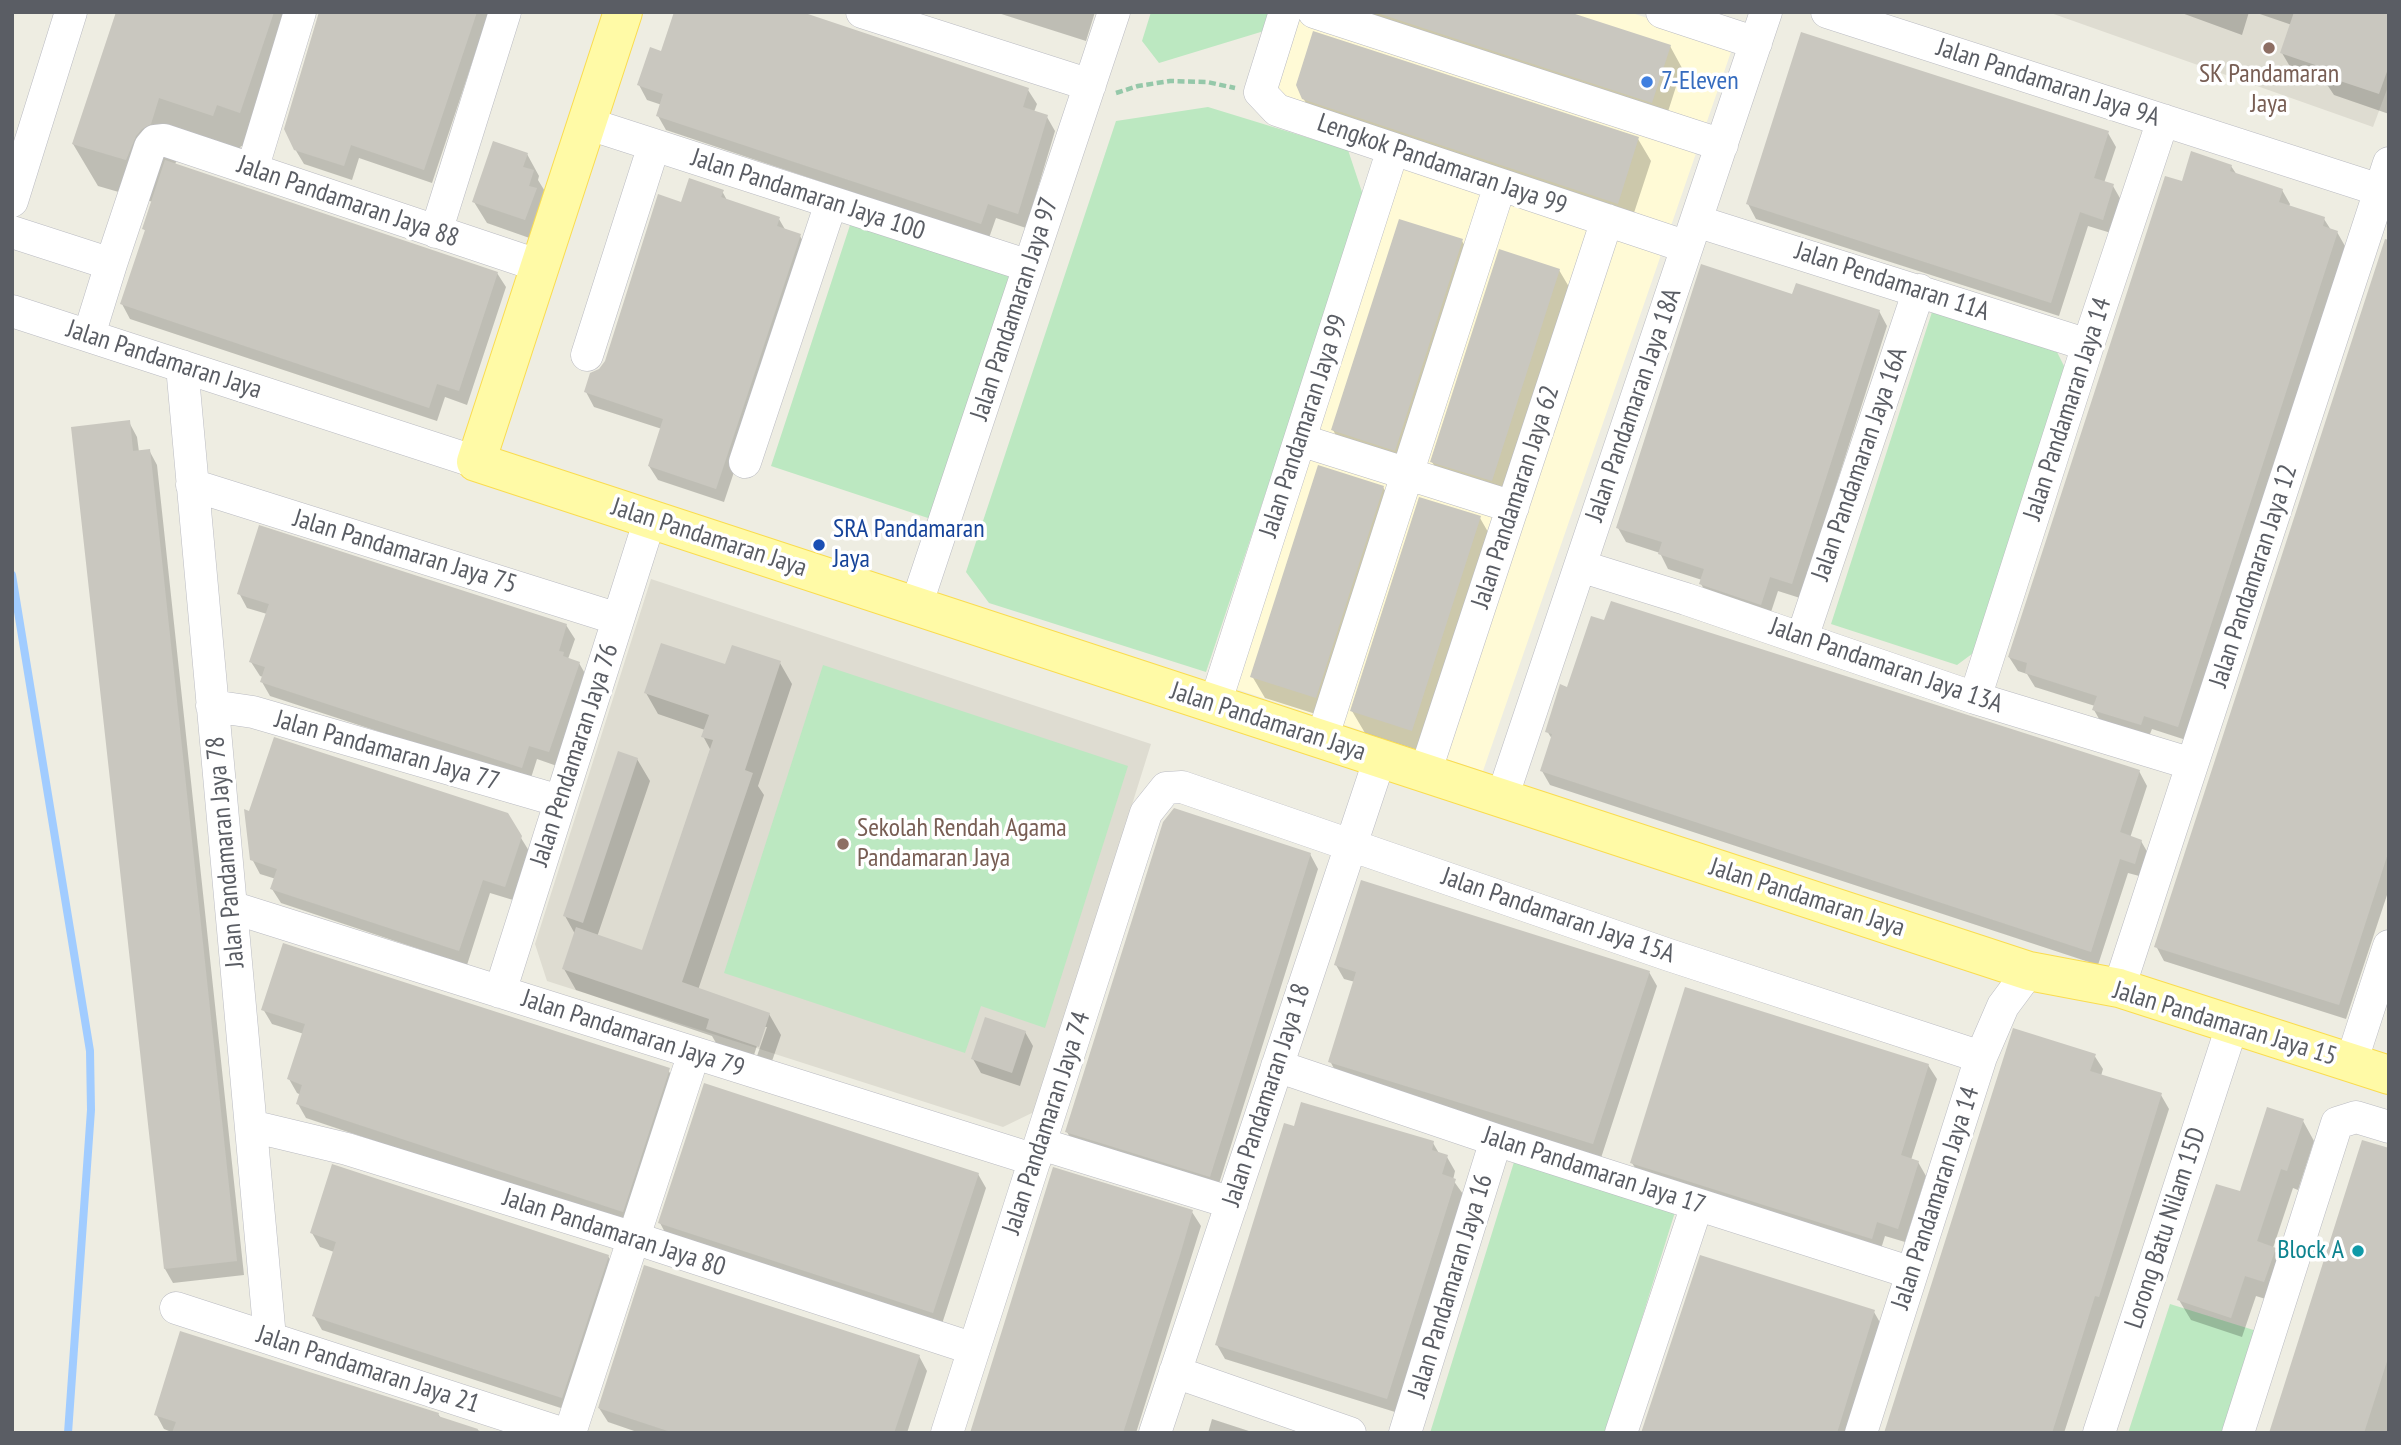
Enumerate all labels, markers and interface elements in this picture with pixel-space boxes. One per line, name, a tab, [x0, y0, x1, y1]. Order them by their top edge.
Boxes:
street label: Jalan Pandamaran Jaya 9A	[1933, 32, 2163, 134]
marker: SK Pandamaran Jaya	[2261, 40, 2277, 56]
place label: SK Pandamaran Jaya	[2199, 59, 2339, 120]
place label: 7-Eleven	[1661, 66, 1739, 98]
marker: 7-Eleven	[1639, 74, 1655, 90]
street label: Lengkok Pandamaran Jaya 99	[1313, 108, 1571, 222]
street label: Jalan Pandamaran Jaya 100	[687, 142, 929, 248]
street label: Jalan Pandamaran Jaya 88	[233, 149, 463, 255]
street label: Jalan Pandamaran Jaya 97	[964, 194, 1066, 424]
street label: Jalan Pendamaran 11A	[1791, 236, 1993, 328]
street label: Jalan Pandamaran Jaya 18A	[1579, 284, 1689, 526]
street label: Jalan Pandamaran Jaya 14	[2017, 294, 2119, 524]
street label: Jalan Pandamaran Jaya 99	[1253, 311, 1355, 541]
street label: Jalan Pandamaran Jaya	[63, 314, 265, 406]
street label: Jalan Pandamaran Jaya 16A	[1805, 343, 1915, 585]
street label: Jalan Pandamaran Jaya 62	[1465, 382, 1567, 612]
street label: Jalan Pandamaran Jaya 12	[2203, 461, 2305, 691]
street label: Jalan Pandamaran Jaya	[608, 492, 810, 584]
street label: Jalan Pandamaran Jaya 75	[289, 503, 521, 601]
place label: SRA Pandamaran Jaya	[833, 514, 985, 576]
marker: SRA Pandamaran Jaya	[811, 537, 827, 553]
street label: Jalan Pandamaran Jaya 13A	[1765, 611, 2007, 721]
street label: Jalan Pendamaran Jaya 76	[524, 640, 626, 870]
street label: Jalan Pandamaran Jaya	[1167, 676, 1369, 768]
street label: Jalan Pandamaran Jaya 77	[271, 704, 503, 798]
street label: Jalan Pandamaran Jaya 78	[200, 735, 252, 969]
place label: Sekolah Rendah Agama Pandamaran Jaya	[857, 813, 1067, 874]
marker: Sekolah Rendah Agama Pandamaran Jaya	[835, 836, 851, 852]
street label: Jalan Pandamaran Jaya	[1706, 852, 1908, 944]
street label: Jalan Pandamaran Jaya 15A	[1437, 861, 1679, 971]
street label: Jalan Pandamaran Jaya 15	[2109, 975, 2341, 1073]
street label: Jalan Pandamaran Jaya 18	[1216, 980, 1318, 1210]
street label: Jalan Pandamaran Jaya 79	[518, 983, 748, 1085]
street label: Jalan Pandamaran Jaya 74	[996, 1008, 1098, 1238]
street label: Jalan Pandamaran Jaya 14	[1885, 1083, 1987, 1313]
street label: Jalan Pandamaran Jaya 17	[1479, 1120, 1709, 1222]
street label: Lorong Batu Nilam 15D	[2119, 1124, 2213, 1332]
street label: Jalan Pandamaran Jaya 16	[1402, 1170, 1500, 1402]
street label: Jalan Pandamaran Jaya 80	[499, 1182, 729, 1284]
place label: Block A	[2277, 1235, 2344, 1267]
marker: Block A	[2350, 1243, 2366, 1259]
street label: Jalan Pandamaran Jaya 21	[253, 1319, 483, 1421]

